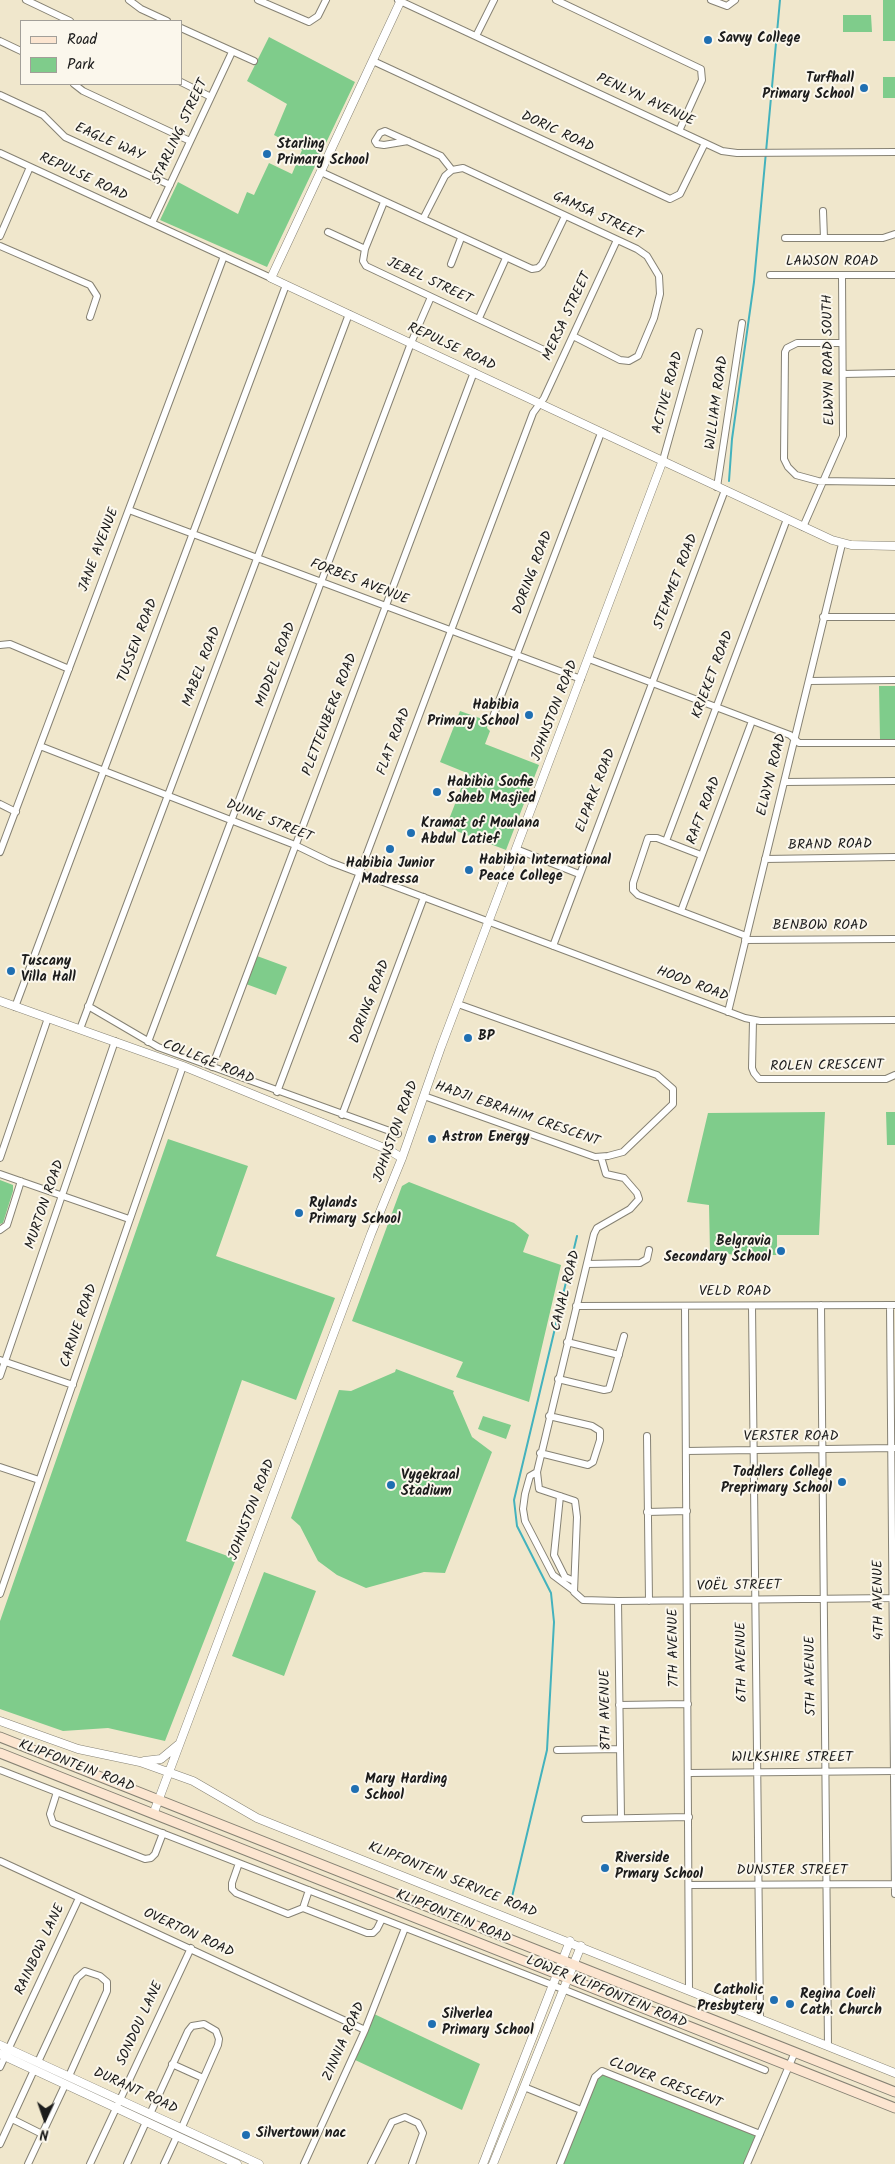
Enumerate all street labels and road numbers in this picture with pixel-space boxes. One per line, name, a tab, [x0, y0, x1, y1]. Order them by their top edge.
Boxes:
street label: PENLYN AVENUE	[593, 71, 697, 131]
street label: STARLING STREET	[149, 77, 213, 187]
street label: DORIC ROAD	[518, 109, 596, 157]
street label: EAGLE WAY	[72, 120, 146, 166]
street label: REPULSE ROAD	[36, 150, 130, 206]
street label: GAMSA STREET	[550, 189, 644, 245]
street label: JEBEL STREET	[384, 255, 474, 309]
street label: LAWSON ROAD	[786, 255, 878, 271]
street label: MERSA STREET	[540, 270, 596, 364]
street label: ELWYN ROAD SOUTH	[820, 294, 840, 426]
street label: REPULSE ROAD	[404, 320, 498, 376]
street label: ACTIVE ROAD	[650, 350, 688, 436]
street label: WILLIAM ROAD	[703, 355, 733, 451]
street label: JANE AVENUE	[76, 506, 124, 594]
street label: DORING ROAD	[510, 529, 558, 617]
street label: STEMMET ROAD	[651, 532, 703, 632]
street label: FORBES AVENUE	[307, 556, 411, 610]
street label: TUSSEN ROAD	[115, 597, 163, 685]
street label: MIDDEL ROAD	[253, 620, 301, 710]
street label: MABEL ROAD	[180, 625, 226, 709]
street label: KRIEKET ROAD	[690, 629, 738, 721]
street label: PLETTENBERG ROAD	[300, 651, 362, 779]
street label: JOHNSTON ROAD	[529, 658, 583, 764]
street label: FLAT ROAD	[374, 706, 416, 778]
street label: ELWYN ROAD	[755, 732, 791, 818]
street label: ELPARK ROAD	[573, 747, 621, 835]
street label: RAFT ROAD	[684, 775, 726, 847]
street label: DUINE STREET	[223, 797, 315, 847]
street label: BRAND ROAD	[788, 837, 872, 855]
street label: BENBOW ROAD	[773, 919, 867, 935]
street label: DORING ROAD	[347, 958, 395, 1046]
street label: HOOD ROAD	[654, 964, 730, 1006]
street label: COLLEGE ROAD	[160, 1037, 256, 1089]
street label: ROLEN CRESCENT	[770, 1058, 884, 1076]
street label: JOHNSTON ROAD	[371, 1079, 423, 1185]
street label: HADJI EBRAHIM CRESCENT	[432, 1079, 602, 1151]
street label: MURTON ROAD	[23, 1158, 69, 1252]
street label: CANAL ROAD	[549, 1249, 585, 1333]
street label: CARNIE ROAD	[58, 1282, 102, 1370]
street label: VELD ROAD	[699, 1285, 771, 1301]
street label: VERSTER ROAD	[743, 1430, 839, 1446]
street label: JOHNSTON ROAD	[226, 1457, 280, 1563]
street label: 4TH AVENUE	[871, 1560, 889, 1640]
street label: VOËL STREET	[697, 1578, 781, 1596]
street label: 7TH AVENUE	[666, 1608, 684, 1688]
street label: 6TH AVENUE	[734, 1622, 752, 1702]
street label: 5TH AVENUE	[803, 1636, 821, 1716]
street label: 8TH AVENUE	[598, 1669, 616, 1751]
street label: KLIPFONTEIN ROAD	[16, 1737, 136, 1797]
street label: WILKSHIRE STREET	[731, 1751, 853, 1767]
street label: KLIPFONTEIN SERVICE ROAD	[365, 1839, 539, 1923]
street label: DUNSTER STREET	[737, 1864, 847, 1880]
street label: KLIPFONTEIN ROAD	[393, 1887, 513, 1949]
street label: RAINBOW LANE	[13, 1902, 69, 1998]
street label: OVERTON ROAD	[140, 1906, 236, 1962]
street label: LOWER KLIPFONTEIN ROAD	[523, 1953, 689, 2033]
street label: SONDOU LANE	[114, 1979, 168, 2069]
street label: ZINNIA ROAD	[320, 2000, 370, 2084]
street label: CLOVER CRESCENT	[606, 2055, 724, 2113]
street label: DURANT ROAD	[90, 2065, 180, 2119]

